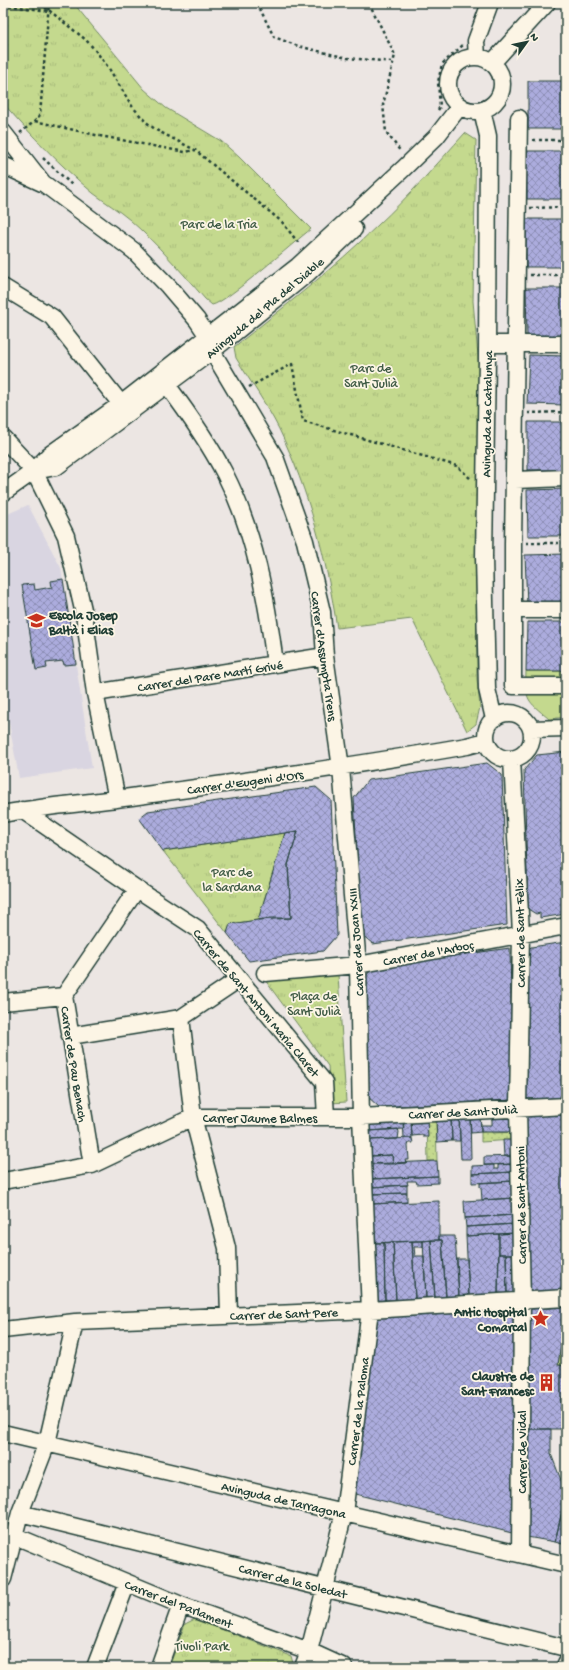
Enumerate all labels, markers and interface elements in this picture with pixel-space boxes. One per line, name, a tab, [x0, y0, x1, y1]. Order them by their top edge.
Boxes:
north arrow	[507, 22, 547, 62]
text: N	[527, 31, 541, 44]
park label: Parc de la Tria	[180, 218, 258, 233]
street label: Avinguda del Pla del Diable	[203, 255, 328, 363]
street label: Avinguda de Catalunya	[480, 350, 497, 478]
park label: Parc de Sant Julià	[344, 362, 399, 392]
street label: Carrer d'Assumpta Trens	[306, 591, 339, 723]
place label: Escola Josep Baltà i Elias	[48, 609, 118, 639]
school or university icon: Escola Josep Baltà i Elias	[26, 611, 46, 631]
street label: Carrer del Pare Martí Grivé	[137, 659, 284, 696]
street label: Carrer d'Eugeni d'Ors	[186, 768, 306, 799]
park label: Parc de la Sardana	[202, 866, 262, 896]
street label: Carrer de Sant Fèlix	[513, 878, 530, 988]
street label: Carrer de Joan XXIII	[346, 887, 369, 996]
street label: Carrer de Sant Antoni Maria Claret	[189, 926, 323, 1082]
street label: Carrer de l'Arboç	[382, 938, 475, 971]
park label: Plaça de Sant Julià	[287, 990, 342, 1020]
street label: Carrer de Pau Benach	[56, 1005, 89, 1123]
street label: Carrer de Sant Julià	[408, 1103, 519, 1124]
street label: Carrer Jaume Balmes	[203, 1112, 318, 1127]
street label: Carrer de Sant Antoni	[514, 1146, 531, 1264]
street label: Carrer de Sant Pere	[230, 1306, 339, 1325]
place label: Antic Hospital Comarcal	[453, 1306, 527, 1336]
place icon: Antic Hospital Comarcal	[530, 1308, 550, 1328]
street label: Carrer de la Paloma	[345, 1356, 374, 1466]
place label: Claustre de Sant Francesc	[461, 1370, 536, 1400]
building icon: Claustre de Sant Francesc	[537, 1372, 557, 1392]
street label: Carrer de Vidal	[516, 1410, 531, 1494]
street label: Avinguda de Tarragona	[220, 1480, 348, 1523]
street label: Carrer de la Soledat	[237, 1562, 350, 1604]
street label: Carrer del Parlament	[122, 1578, 236, 1633]
park label: Tivoli Park	[174, 1640, 230, 1655]

